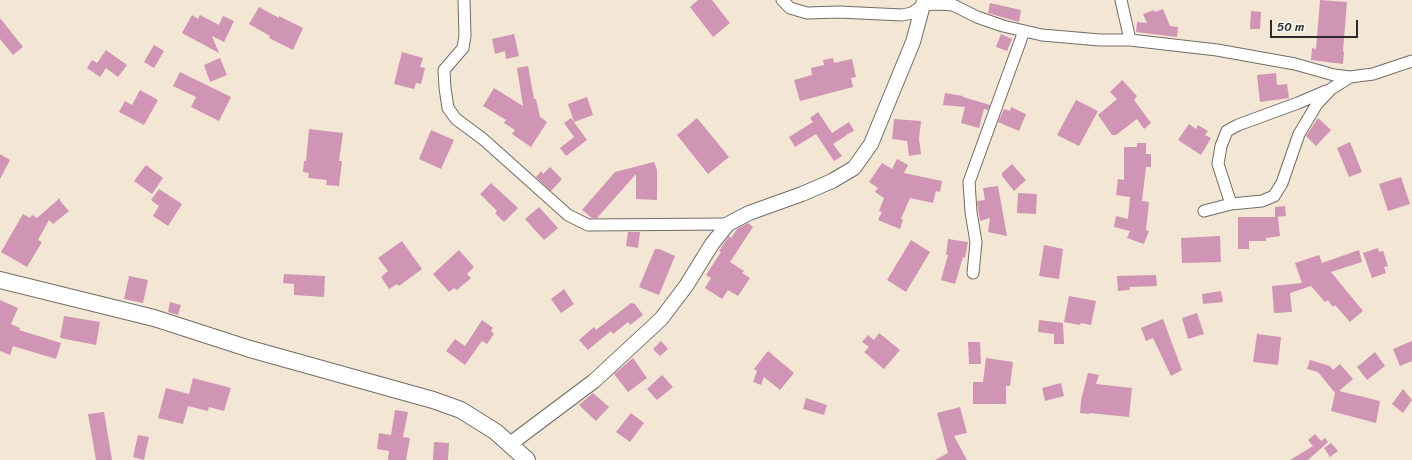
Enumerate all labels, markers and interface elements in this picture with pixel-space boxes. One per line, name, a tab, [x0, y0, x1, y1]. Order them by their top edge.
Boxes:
scale bar	[1272, 12, 1360, 38]
text: 50 m	[1277, 16, 1304, 38]

